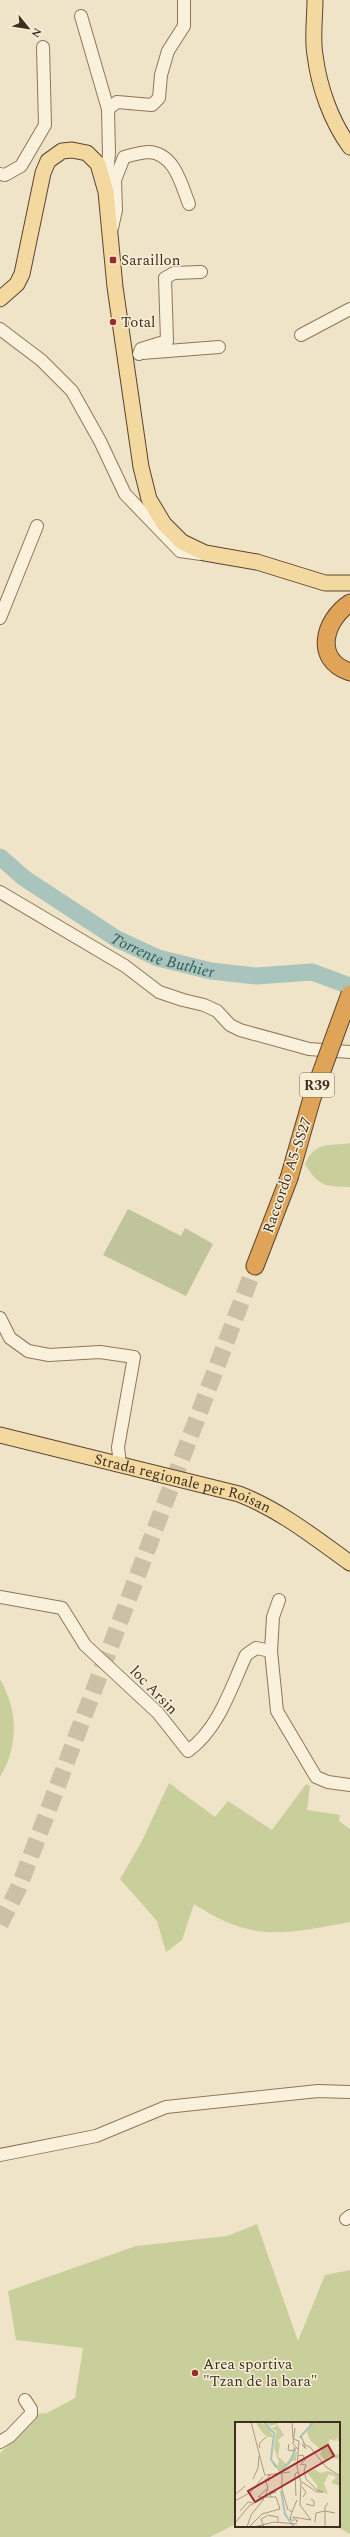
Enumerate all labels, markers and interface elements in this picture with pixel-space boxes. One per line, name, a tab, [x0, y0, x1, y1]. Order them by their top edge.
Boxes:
north arrow	[8, 8, 48, 48]
text: N	[27, 25, 46, 41]
place label: Saraillon	[121, 249, 181, 272]
marker: Saraillon	[108, 255, 118, 265]
place label: Total	[121, 311, 155, 334]
marker: Total	[108, 317, 118, 327]
water label: Torrente Buthier	[105, 927, 216, 984]
road number: R39	[300, 1073, 334, 1097]
street label: Raccordo A5-SS27	[257, 1114, 318, 1236]
street label: Strada regionale per Roisan	[92, 1448, 275, 1519]
street label: loc Arsin	[124, 1661, 183, 1720]
place label: Area sportiva "Tzan de la bara"	[203, 2353, 318, 2393]
marker: Area sportiva "Tzan de la bara"	[190, 2368, 200, 2378]
inset map	[235, 2422, 340, 2527]

